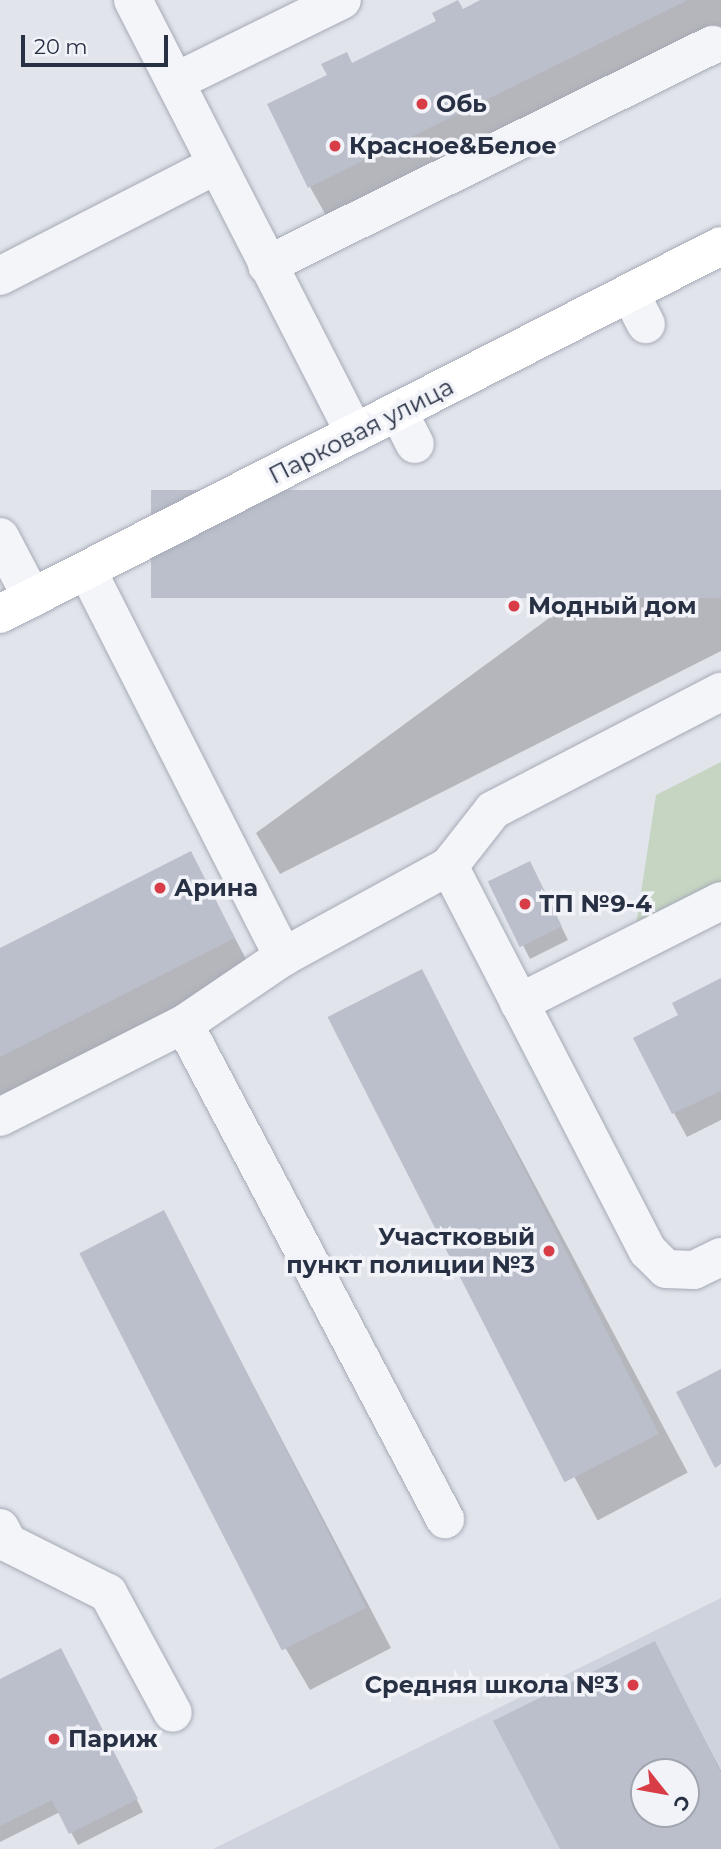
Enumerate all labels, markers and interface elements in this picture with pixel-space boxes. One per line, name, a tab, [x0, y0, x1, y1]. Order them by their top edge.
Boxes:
scale bar	[24, 21, 172, 65]
text: 20 m	[34, 34, 88, 59]
place label: Обь	[436, 90, 487, 118]
marker: Обь	[414, 96, 430, 112]
place label: Красное&Белое	[349, 132, 557, 160]
marker: Красное&Белое	[327, 138, 343, 154]
street label: Парковая улица	[264, 372, 458, 490]
place label: Модный дом	[528, 592, 697, 620]
marker: Модный дом	[506, 598, 522, 614]
place label: Арина	[174, 874, 258, 902]
marker: Арина	[152, 880, 168, 896]
place label: ТП №9-4	[539, 890, 652, 918]
marker: ТП №9-4	[517, 896, 533, 912]
place label: Участковый пункт полиции №3	[286, 1223, 535, 1279]
marker: Участковый пункт полиции №3	[541, 1243, 557, 1259]
place label: Средняя школа №3	[365, 1671, 619, 1699]
marker: Средняя школа №3	[625, 1677, 641, 1693]
place label: Париж	[68, 1725, 158, 1753]
marker: Париж	[46, 1731, 62, 1747]
north arrow	[630, 1758, 700, 1828]
text: С	[668, 1791, 695, 1815]

